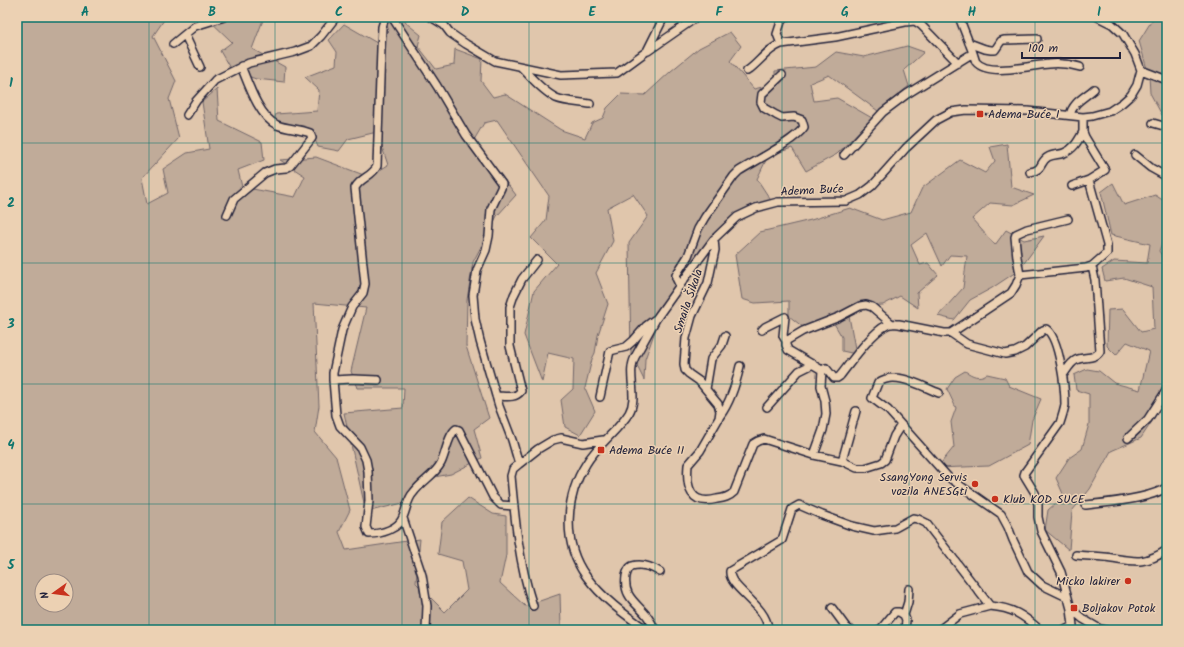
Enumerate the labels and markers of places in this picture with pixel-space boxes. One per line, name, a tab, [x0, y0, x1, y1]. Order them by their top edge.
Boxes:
place label: Adema Buće I	[988, 105, 1060, 124]
marker: Adema Buće I	[975, 109, 985, 119]
place label: Adema Buće II	[609, 441, 684, 460]
marker: Adema Buće II	[596, 445, 606, 455]
place label: SsangYong Servis vozila ANESGti	[880, 468, 968, 501]
marker: SsangYong Servis vozila ANESGti	[970, 479, 980, 489]
place label: Klub KOD SUCE	[1003, 490, 1086, 509]
marker: Klub KOD SUCE	[990, 494, 1000, 504]
place label: Micko lakirer	[1056, 572, 1121, 591]
marker: Micko lakirer	[1123, 576, 1133, 586]
place label: Boljakov Potok	[1082, 599, 1156, 618]
marker: Boljakov Potok	[1069, 603, 1079, 613]

